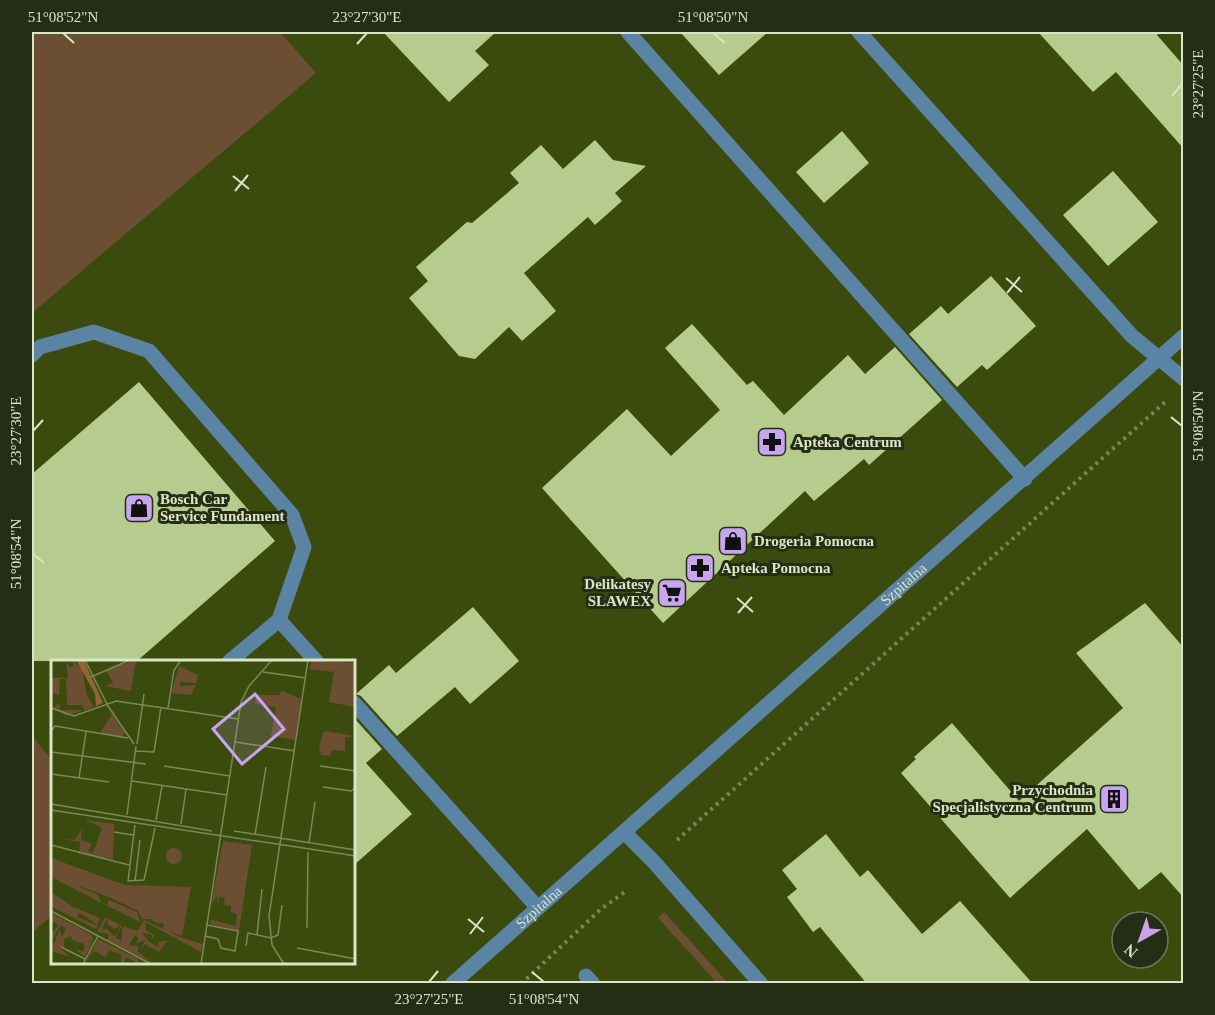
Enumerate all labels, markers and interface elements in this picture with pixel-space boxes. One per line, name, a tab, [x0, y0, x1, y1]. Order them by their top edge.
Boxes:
text: 51°08'52"N	[28, 9, 98, 25]
text: 23°27'30"E	[333, 9, 402, 25]
text: 51°08'50"N	[678, 9, 748, 25]
text: 23°27'25"E	[1190, 50, 1206, 119]
text: 51°08'50"N	[1190, 391, 1206, 461]
text: 23°27'30"E	[8, 397, 24, 466]
pharmacy icon: Apteka Centrum	[756, 426, 788, 458]
place label: Apteka Centrum	[793, 434, 902, 450]
place label: Bosch Car Service Fundament	[160, 491, 285, 524]
shop icon: Bosch Car Service Fundament	[123, 492, 155, 524]
text: 51°08'54"N	[8, 519, 24, 589]
shop icon: Drogeria Pomocna	[717, 525, 749, 557]
place label: Drogeria Pomocna	[754, 533, 875, 549]
pharmacy icon: Apteka Pomocna	[684, 552, 716, 584]
place label: Apteka Pomocna	[721, 560, 831, 576]
street label: Szpitalna	[877, 560, 930, 609]
place label: Delikatesy SLAWEX	[584, 576, 651, 609]
supermarket icon: Delikatesy SLAWEX	[656, 577, 688, 609]
inset map	[51, 660, 356, 964]
place label: Przychodnia Specjalistyczna Centrum	[933, 782, 1093, 815]
building icon: Przychodnia Specjalistyczna Centrum	[1098, 783, 1130, 815]
street label: Szpitalna	[513, 882, 565, 932]
north arrow	[1110, 910, 1170, 970]
text: N	[1120, 941, 1141, 961]
text: 23°27'25"E	[395, 991, 464, 1007]
text: 51°08'54"N	[509, 991, 579, 1007]

